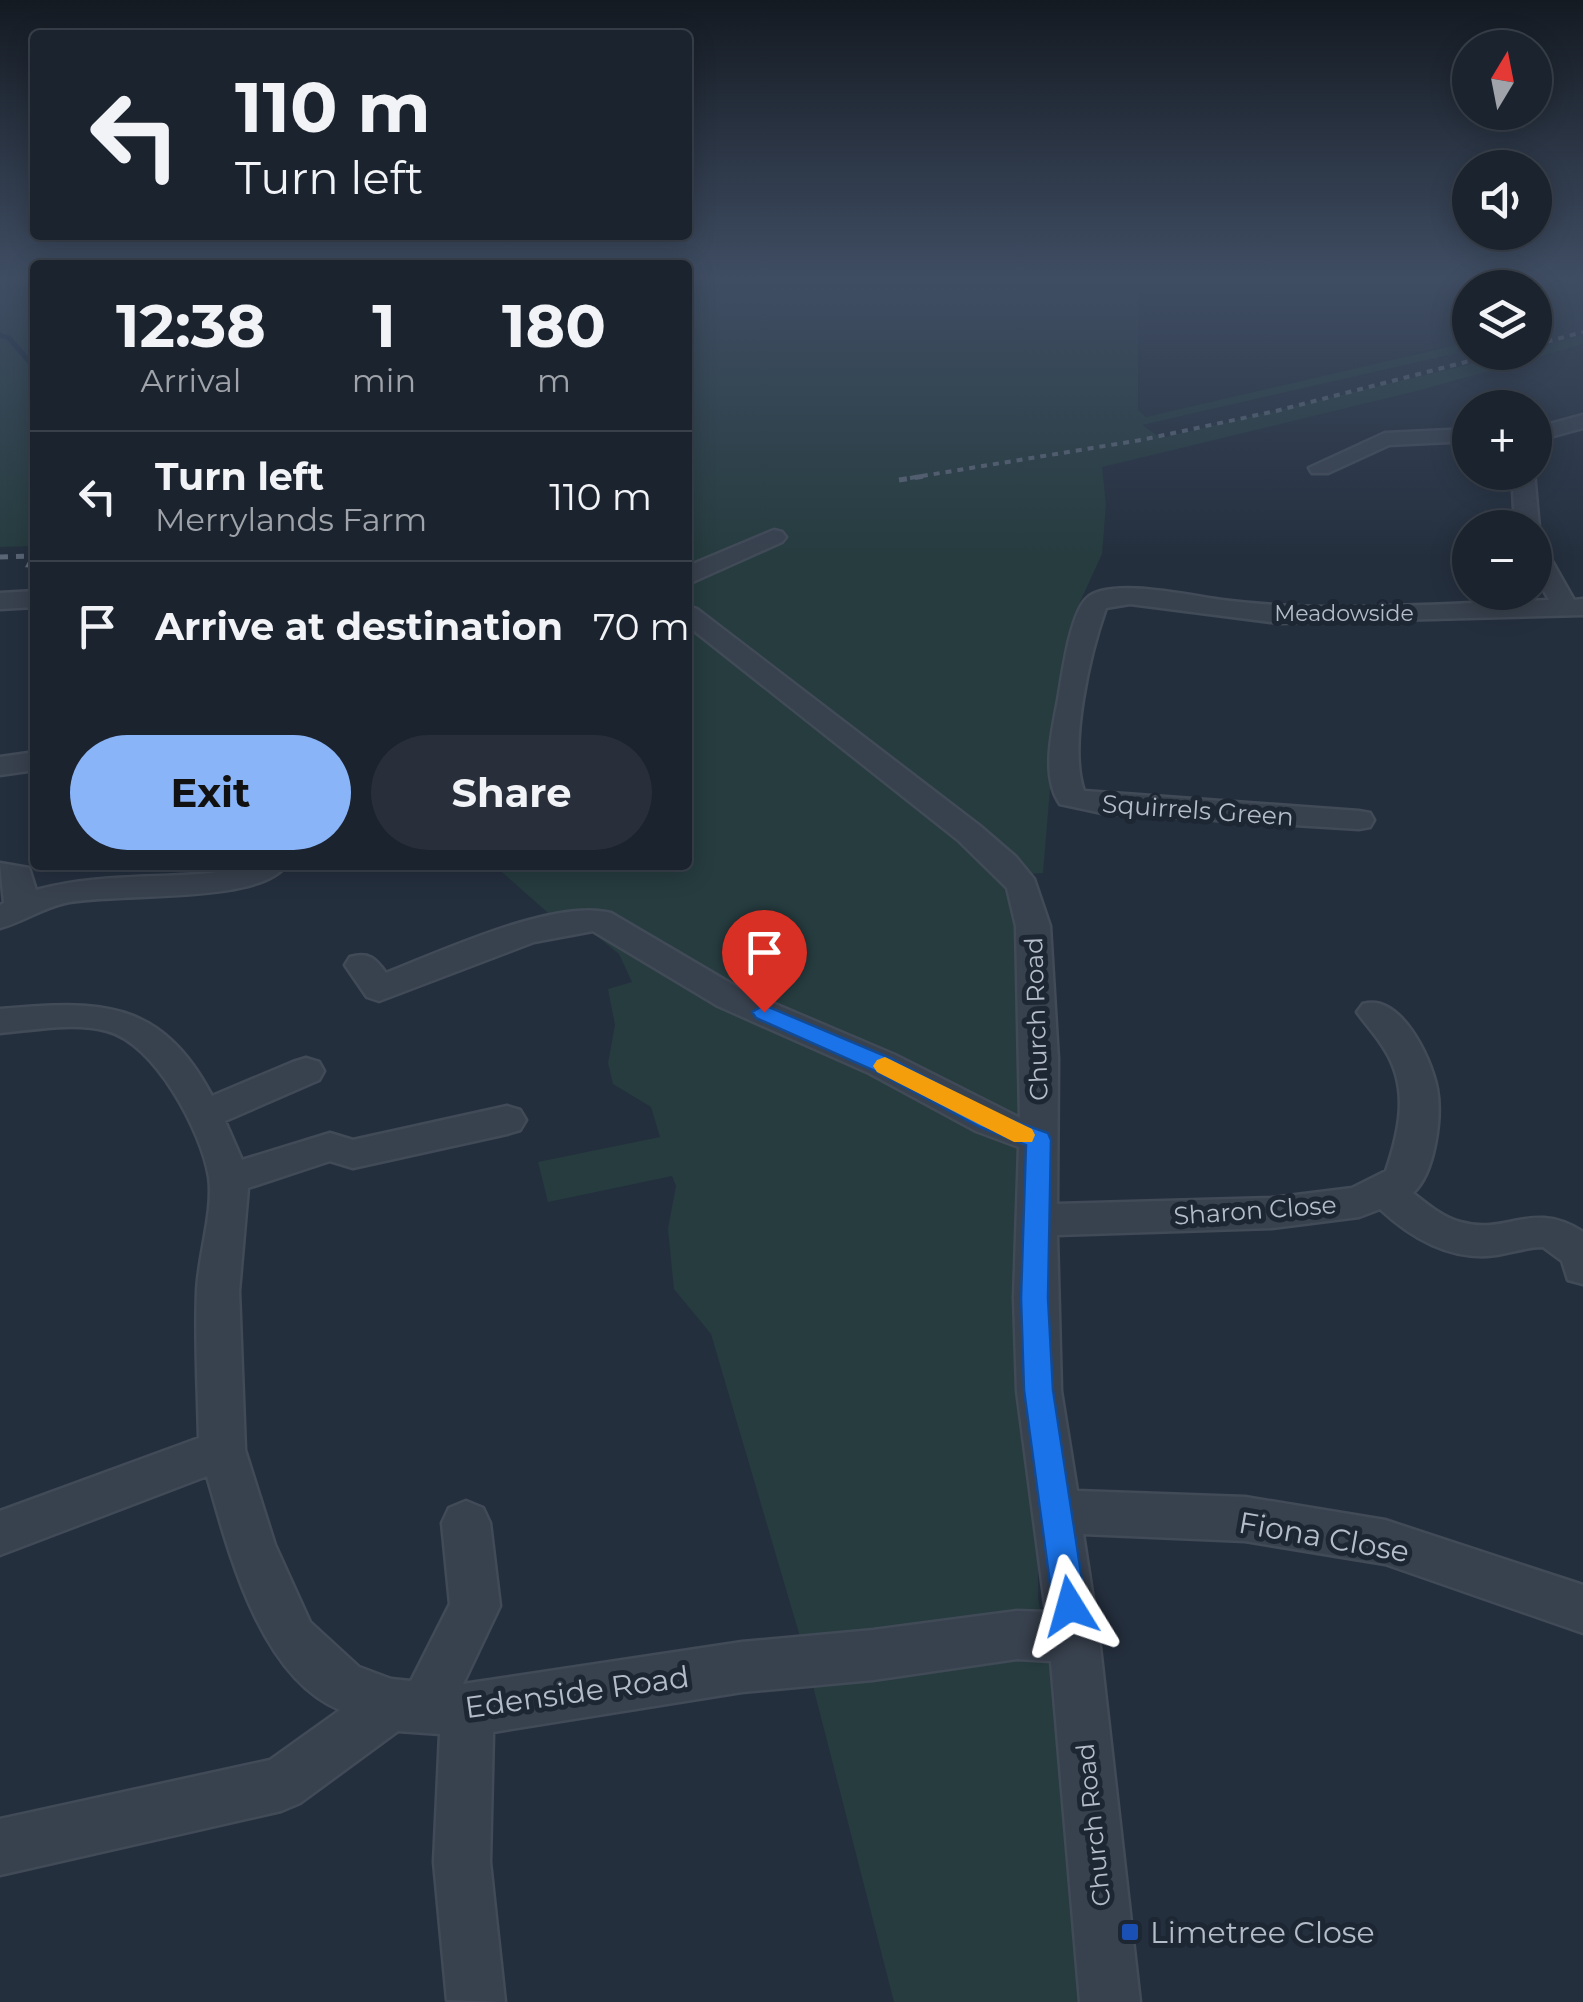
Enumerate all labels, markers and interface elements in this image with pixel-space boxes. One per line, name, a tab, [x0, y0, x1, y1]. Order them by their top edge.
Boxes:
north arrow	[1452, 30, 1552, 130]
map controls	[1452, 30, 1552, 610]
text: 110 m	[235, 64, 431, 150]
icon: left	[70, 70, 200, 200]
text: Turn left	[235, 150, 423, 205]
button: sound	[1452, 150, 1552, 250]
button: layers	[1452, 270, 1552, 370]
text: 12:38	[116, 289, 266, 362]
text: 1	[372, 289, 396, 362]
text: 180	[502, 289, 606, 362]
text: Arrival	[140, 361, 241, 400]
text: min	[352, 361, 416, 400]
text: m	[537, 361, 571, 400]
button: +	[1452, 390, 1552, 490]
text: Turn left	[155, 453, 324, 500]
icon: left	[70, 469, 125, 524]
text: 110 m	[549, 473, 652, 520]
text: Merrylands Farm	[155, 500, 427, 539]
button: −	[1452, 510, 1552, 610]
icon: arrive	[70, 599, 125, 654]
street label: Meadowside	[1274, 600, 1414, 627]
text: Arrive at destination	[155, 603, 563, 650]
text: 70 m	[593, 603, 690, 650]
button: Exit	[70, 735, 351, 850]
button: Share	[371, 735, 652, 850]
street label: Squirrels Green	[1101, 788, 1295, 832]
pin	[722, 910, 807, 1013]
icon: arrive	[737, 925, 792, 980]
street label: Church Road	[1018, 937, 1054, 1101]
street label: Sharon Close	[1173, 1189, 1337, 1231]
street label: Fiona Close	[1236, 1504, 1412, 1570]
position arrow	[1018, 1554, 1122, 1658]
street label: Edenside Road	[463, 1658, 691, 1726]
street label: Church Road	[1070, 1742, 1116, 1908]
place label: Limetree Close	[1150, 1914, 1375, 1951]
marker: Limetree Close	[1119, 1921, 1141, 1943]

